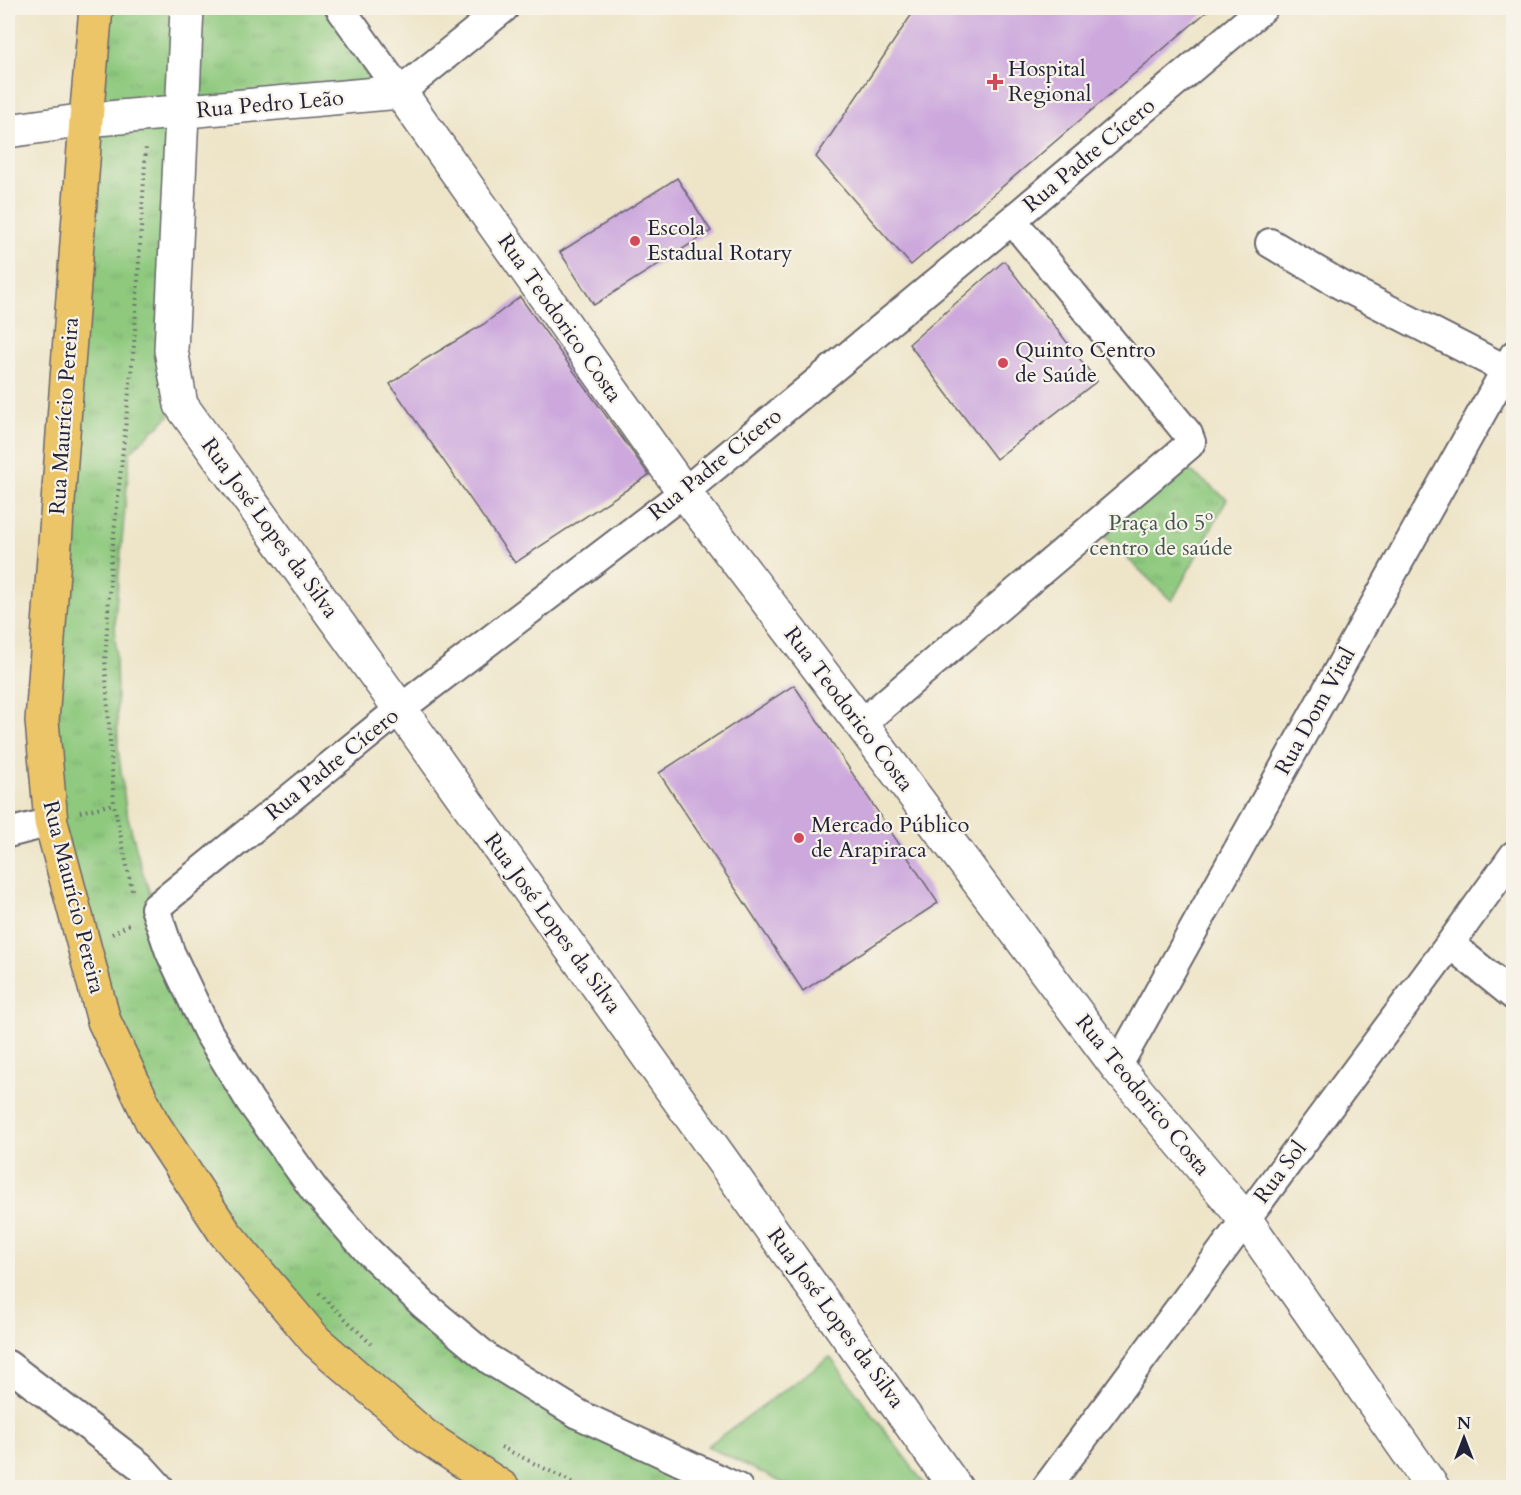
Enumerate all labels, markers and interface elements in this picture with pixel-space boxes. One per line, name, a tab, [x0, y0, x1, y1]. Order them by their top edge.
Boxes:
place label: Hospital Regional	[1008, 54, 1092, 109]
marker: Hospital Regional	[986, 73, 1004, 91]
street label: Rua Pedro Leão	[195, 83, 345, 125]
street label: Rua Padre Cícero	[1017, 91, 1161, 219]
place label: Escola Estadual Rotary	[647, 213, 793, 268]
street label: Rua Teodorico Costa	[491, 228, 630, 408]
marker: Escola Estadual Rotary	[628, 234, 642, 248]
street label: Rua Maurício Pereira	[42, 316, 86, 516]
place label: Quinto Centro de Saúde	[1015, 335, 1156, 390]
marker: Quinto Centro de Saúde	[996, 356, 1010, 370]
street label: Rua Padre Cícero	[642, 401, 788, 527]
street label: Rua José Lopes da Silva	[194, 432, 346, 625]
park label: Praça do 5º centro de saúde	[1089, 508, 1233, 563]
street label: Rua Teodorico Costa	[777, 621, 921, 798]
street label: Rua Dom Vital	[1268, 642, 1363, 780]
street label: Rua Padre Cícero	[259, 701, 405, 827]
street label: Rua Maurício Pereira	[35, 797, 113, 997]
place label: Mercado Público de Arapiraca	[811, 810, 969, 865]
street label: Rua José Lopes da Silva	[477, 827, 629, 1020]
marker: Mercado Público de Arapiraca	[792, 831, 806, 845]
street label: Rua Teodorico Costa	[1069, 1008, 1218, 1182]
street label: Rua Sol	[1247, 1134, 1314, 1209]
street label: Rua José Lopes da Silva	[760, 1222, 912, 1415]
north arrow	[1434, 1408, 1494, 1468]
text: N	[1457, 1413, 1471, 1435]

